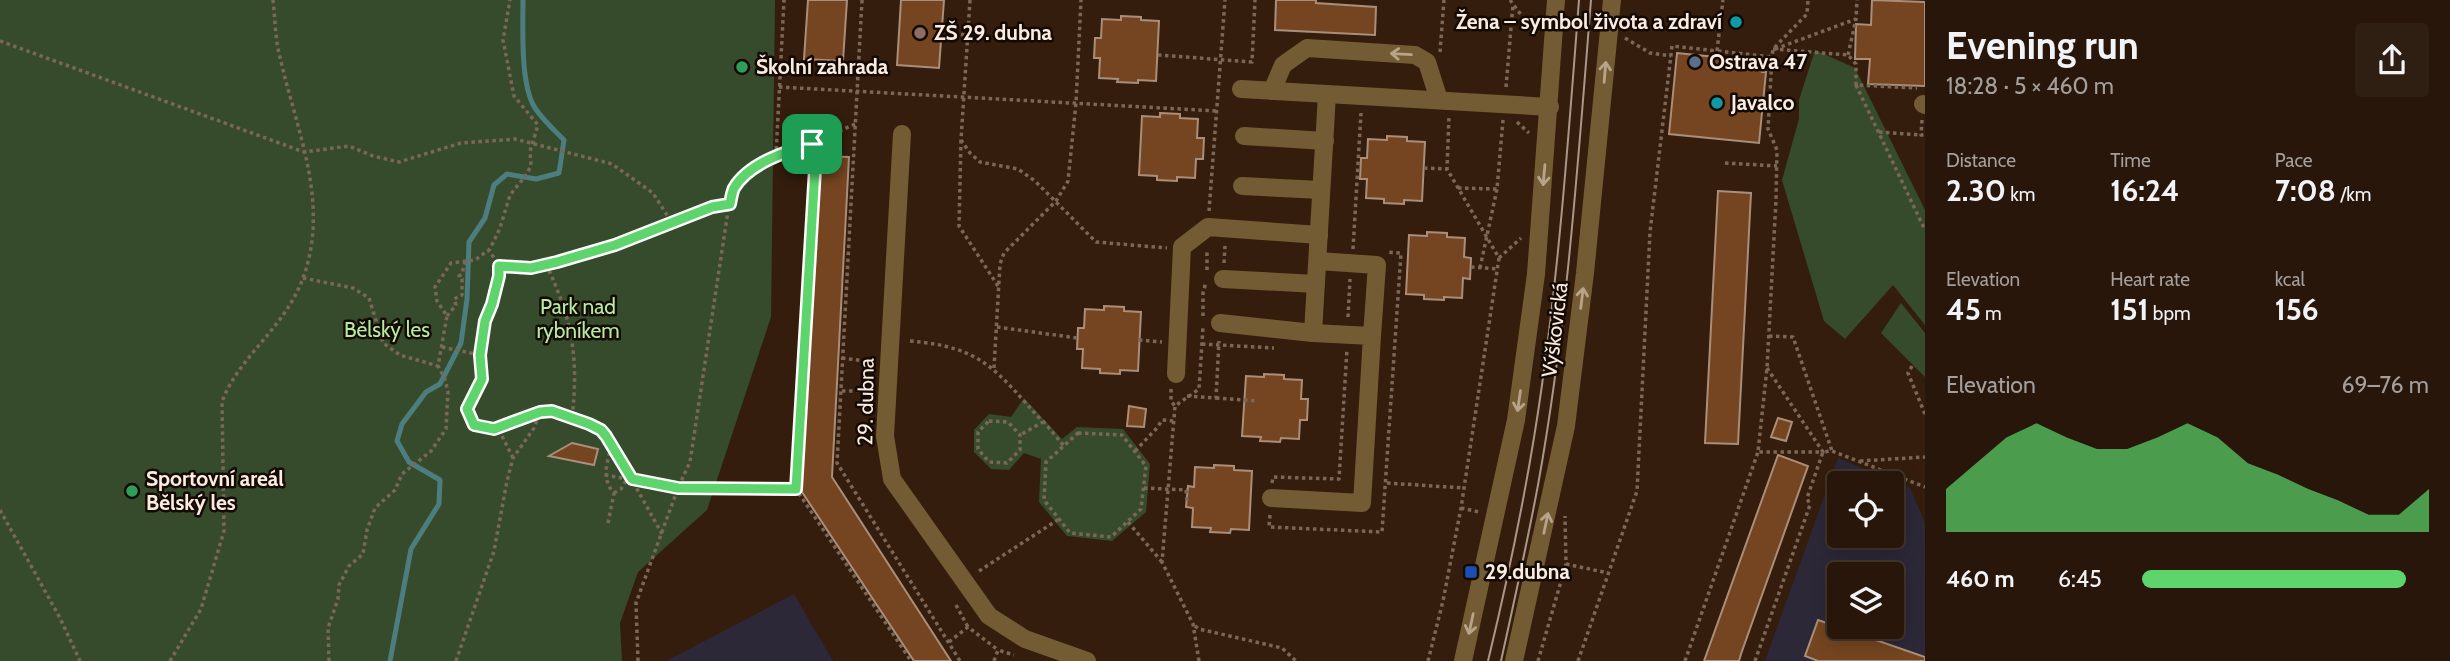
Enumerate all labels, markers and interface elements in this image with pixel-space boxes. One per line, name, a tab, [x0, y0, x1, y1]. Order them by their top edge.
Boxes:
place label: Žena – symbol života a zdraví	[1456, 8, 1722, 34]
marker: Žena – symbol života a zdraví	[1728, 14, 1744, 30]
place label: ZŠ 29. dubna	[934, 20, 1053, 45]
text: Evening run	[1946, 22, 2139, 69]
button: share	[2355, 23, 2429, 97]
marker: ZŠ 29. dubna	[912, 25, 928, 41]
one-way arrow	[1389, 47, 1412, 60]
place label: Ostrava 47	[1709, 49, 1807, 74]
place label: Školní zahrada	[756, 54, 889, 79]
marker: Ostrava 47	[1687, 54, 1703, 70]
marker: Školní zahrada	[734, 59, 750, 75]
one-way arrow	[1599, 61, 1612, 84]
text: 18:28 · 5 × 460 m	[1946, 72, 2114, 100]
place label: Javalco	[1730, 90, 1794, 115]
marker: Javalco	[1709, 95, 1725, 111]
pin	[782, 114, 842, 174]
icon: arrive	[793, 125, 831, 163]
text: Distance	[1946, 149, 2016, 172]
text: Time	[2110, 149, 2151, 172]
text: Pace	[2275, 149, 2313, 172]
one-way arrow	[1537, 164, 1550, 186]
text: 2.30	[1946, 172, 2006, 209]
text: 16:24	[2110, 172, 2179, 209]
text: 7:08	[2275, 172, 2336, 209]
text: km	[2006, 183, 2035, 206]
text: /km	[2336, 183, 2372, 206]
text: Elevation	[1946, 268, 2020, 291]
text: Heart rate	[2110, 268, 2190, 291]
text: kcal	[2275, 268, 2305, 291]
street label: Výškovická	[1536, 281, 1573, 379]
one-way arrow	[1575, 287, 1588, 310]
text: 45	[1946, 291, 1981, 328]
text: 151	[2110, 291, 2149, 328]
text: 156	[2275, 291, 2319, 328]
park label: Park nad rybníkem	[536, 294, 620, 343]
text: m	[1981, 302, 2002, 325]
text: bpm	[2149, 302, 2191, 325]
park label: Bělský les	[344, 317, 430, 342]
street label: 29. dubna	[852, 358, 879, 446]
text: Elevation	[1946, 371, 2036, 399]
text: 69–76 m	[2341, 371, 2429, 399]
one-way arrow	[1512, 390, 1525, 412]
place label: Sportovní areál Bělský les	[146, 466, 284, 515]
map controls	[1827, 471, 1904, 639]
button: locate	[1827, 471, 1904, 548]
marker: Sportovní areál Bělský les	[124, 483, 140, 499]
one-way arrow	[1539, 512, 1553, 535]
place label: 29.dubna	[1485, 559, 1570, 584]
button: layers	[1827, 562, 1904, 639]
marker: 29.dubna	[1463, 564, 1479, 580]
text: 460 m	[1946, 565, 2015, 593]
text: 6:45	[2058, 565, 2102, 593]
one-way arrow	[1463, 612, 1477, 635]

